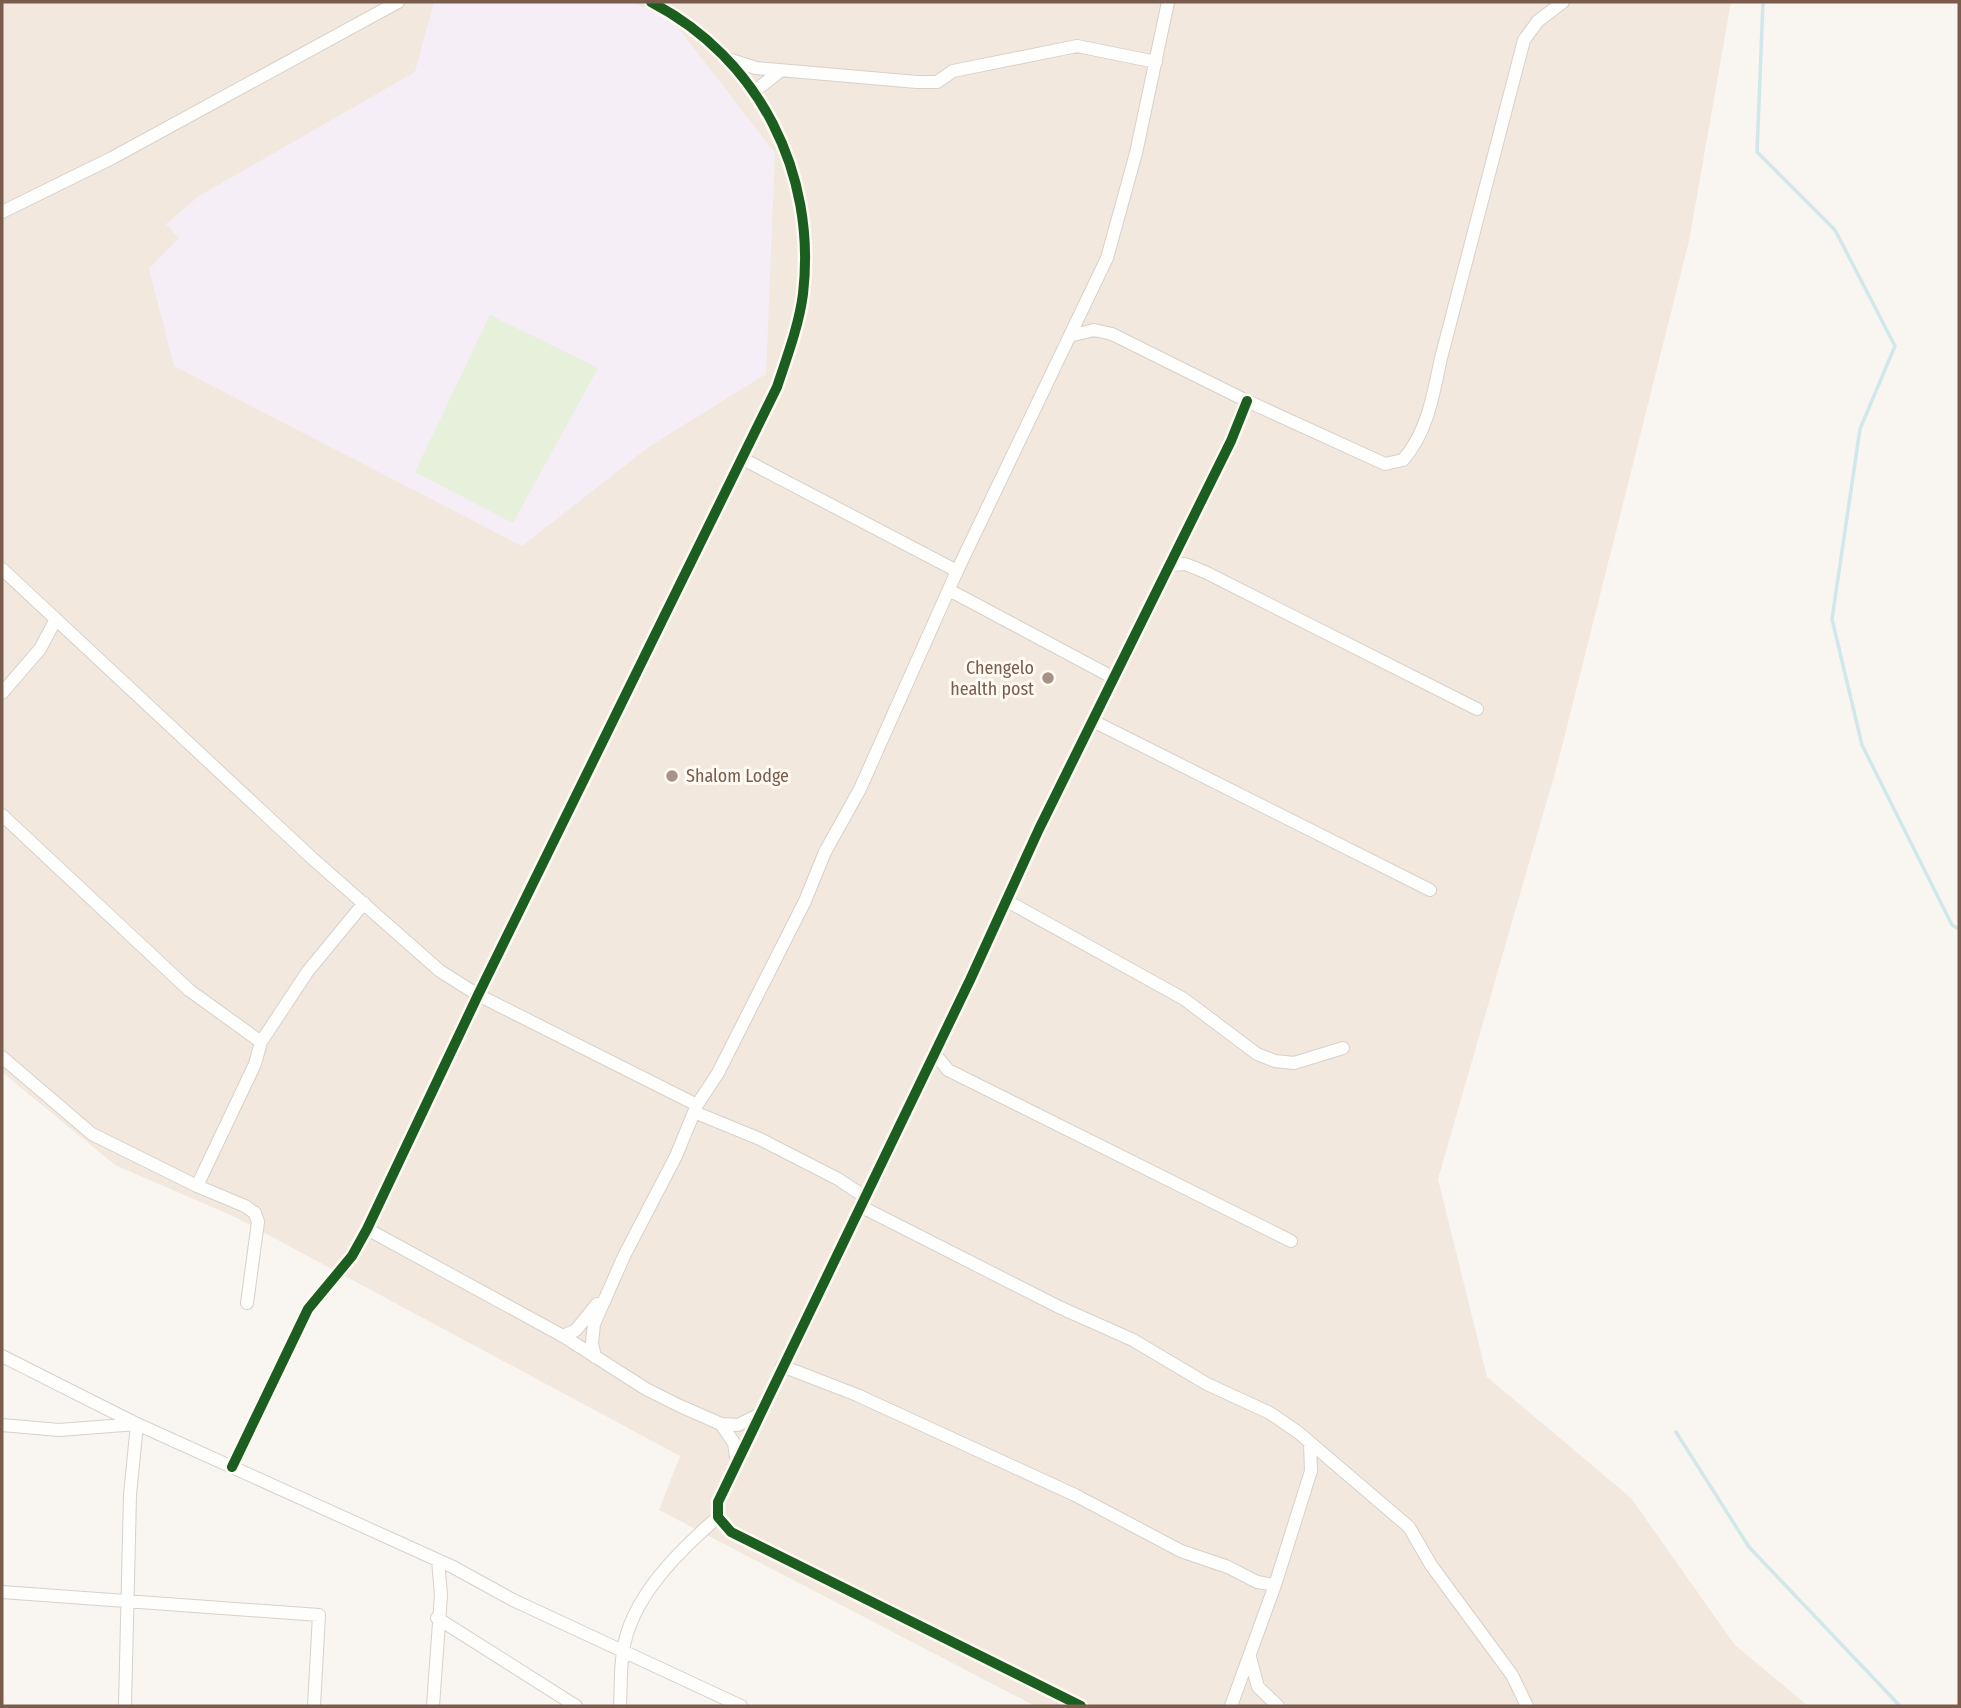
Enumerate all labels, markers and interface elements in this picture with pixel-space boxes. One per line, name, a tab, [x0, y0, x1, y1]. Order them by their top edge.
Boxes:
place label: Chengelo health post	[950, 657, 1034, 700]
marker: Chengelo health post	[1040, 670, 1056, 686]
place label: Shalom Lodge	[686, 765, 789, 787]
marker: Shalom Lodge	[664, 768, 680, 784]

